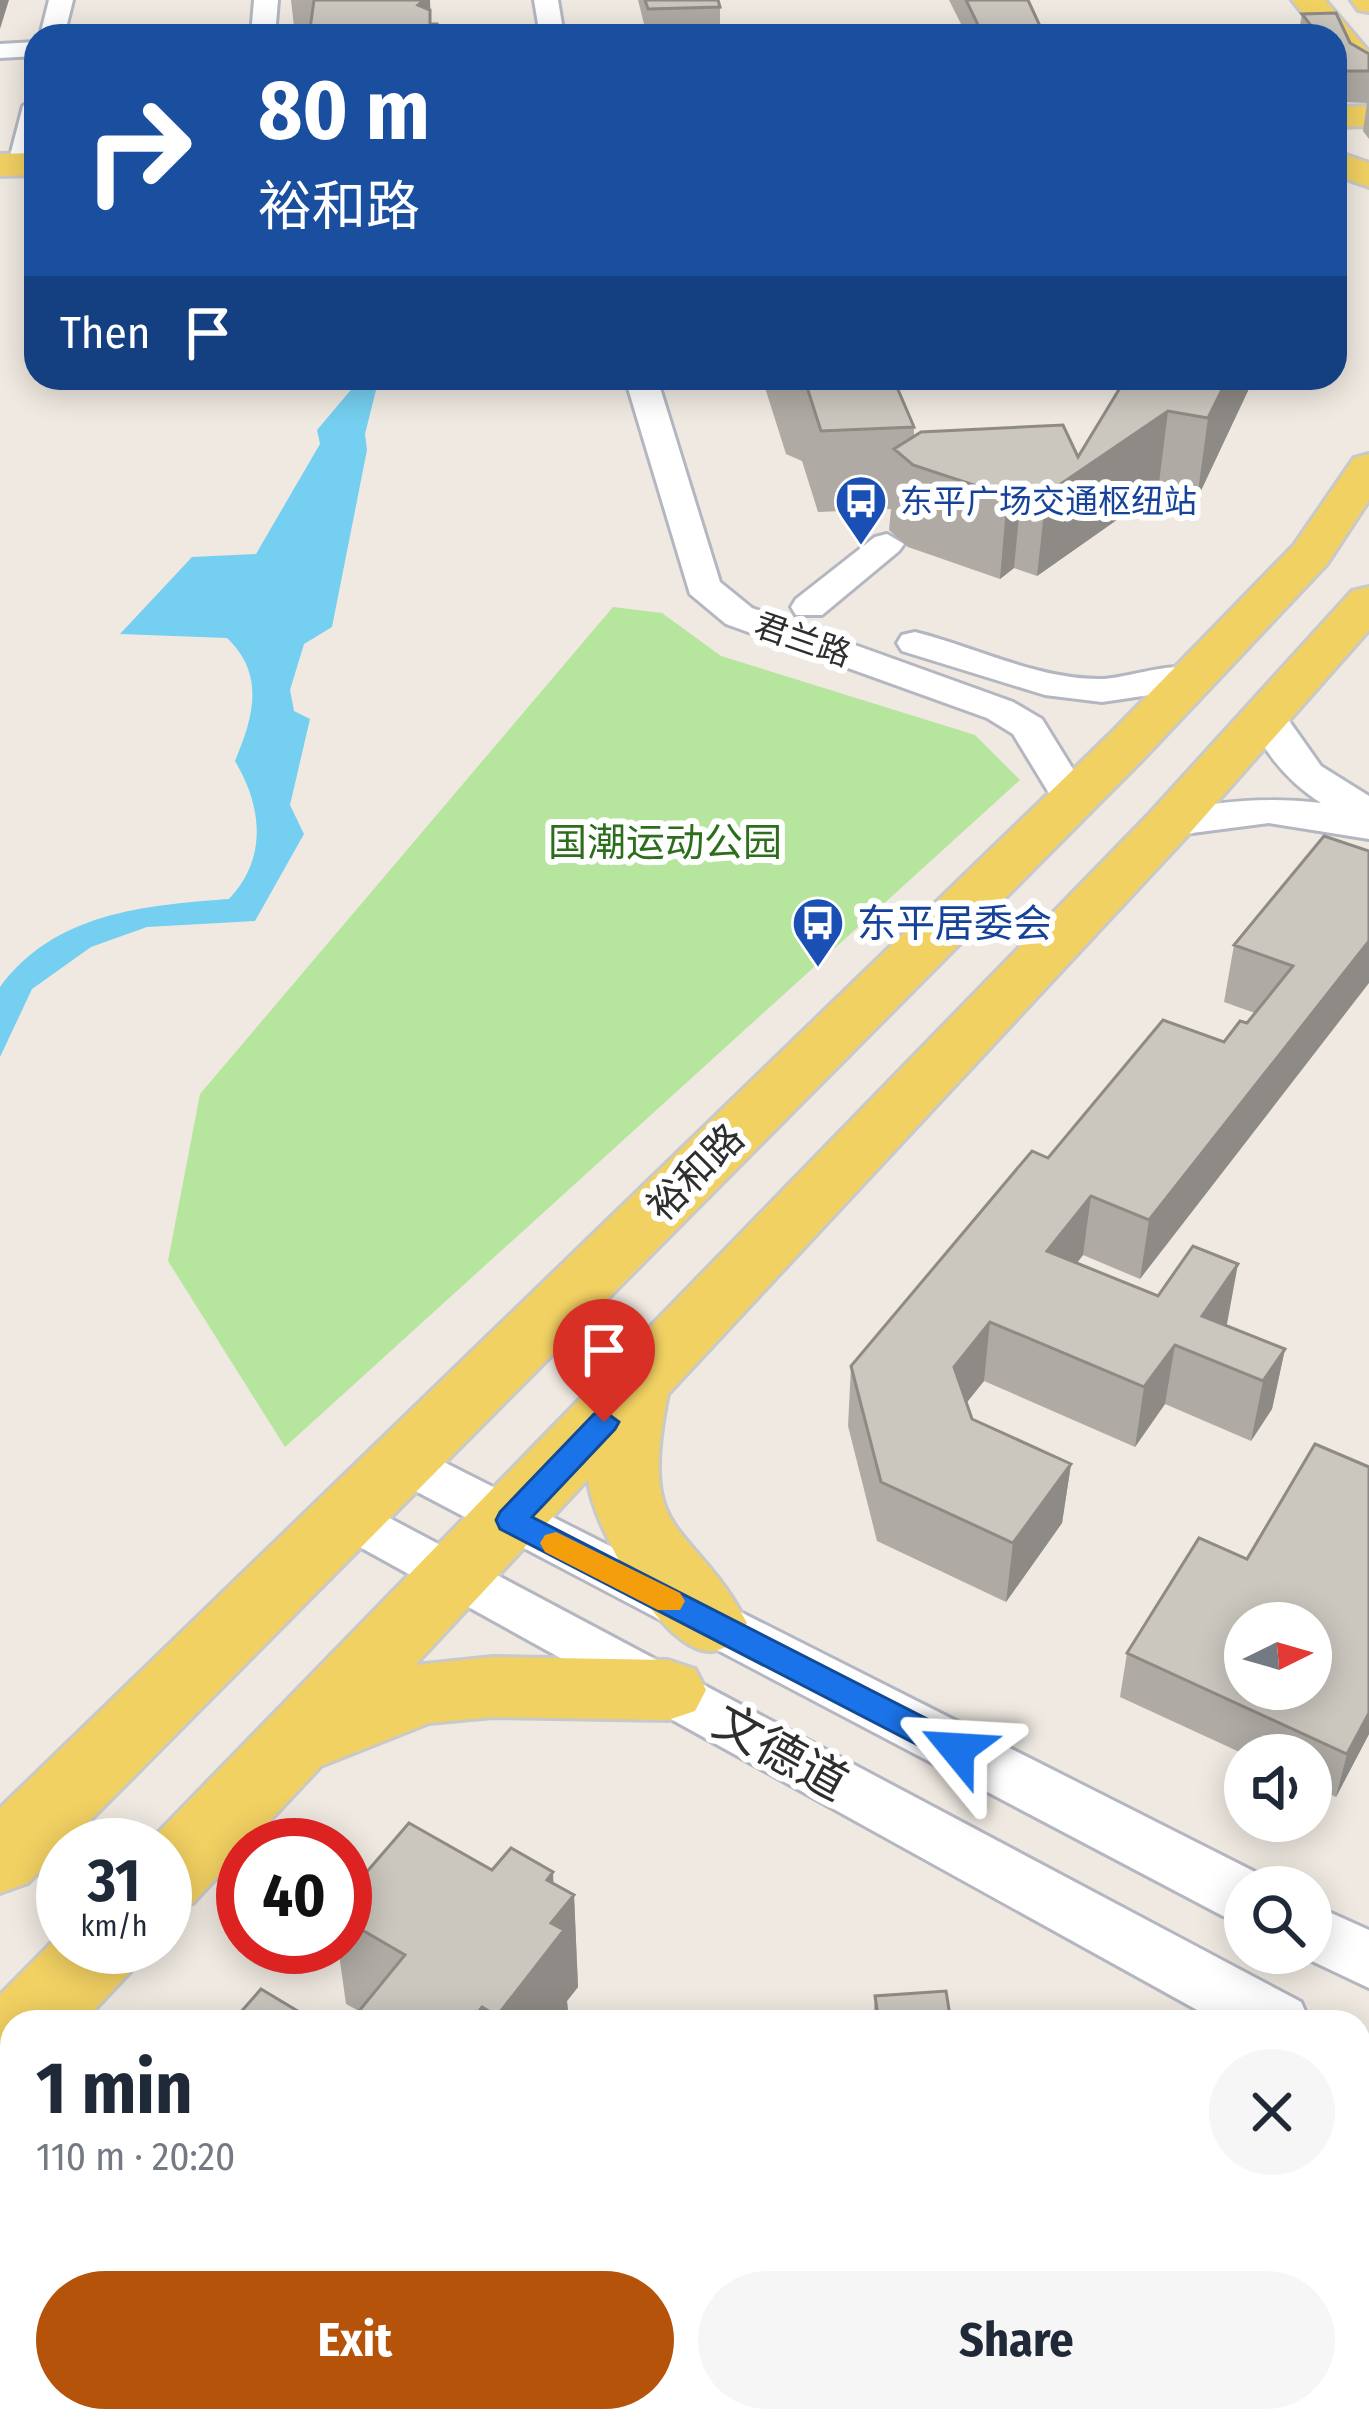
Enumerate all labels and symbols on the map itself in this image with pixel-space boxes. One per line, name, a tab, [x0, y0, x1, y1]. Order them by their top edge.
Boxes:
bus stop icon: 东平广场交通枢纽站	[833, 473, 889, 547]
place label: 东平广场交通枢纽站	[900, 482, 1197, 522]
street label: 君兰路	[749, 605, 856, 675]
park label: 国潮运动公园	[548, 820, 782, 866]
bus stop icon: 东平居委会	[790, 895, 846, 969]
place label: 东平居委会	[857, 901, 1052, 947]
street label: 裕和路	[638, 1115, 753, 1230]
pin	[553, 1299, 655, 1422]
north arrow	[1224, 1602, 1332, 1710]
position arrow	[894, 1686, 1020, 1812]
street label: 文德道	[703, 1693, 858, 1813]
speed limit sign: 40	[216, 1818, 372, 1974]

